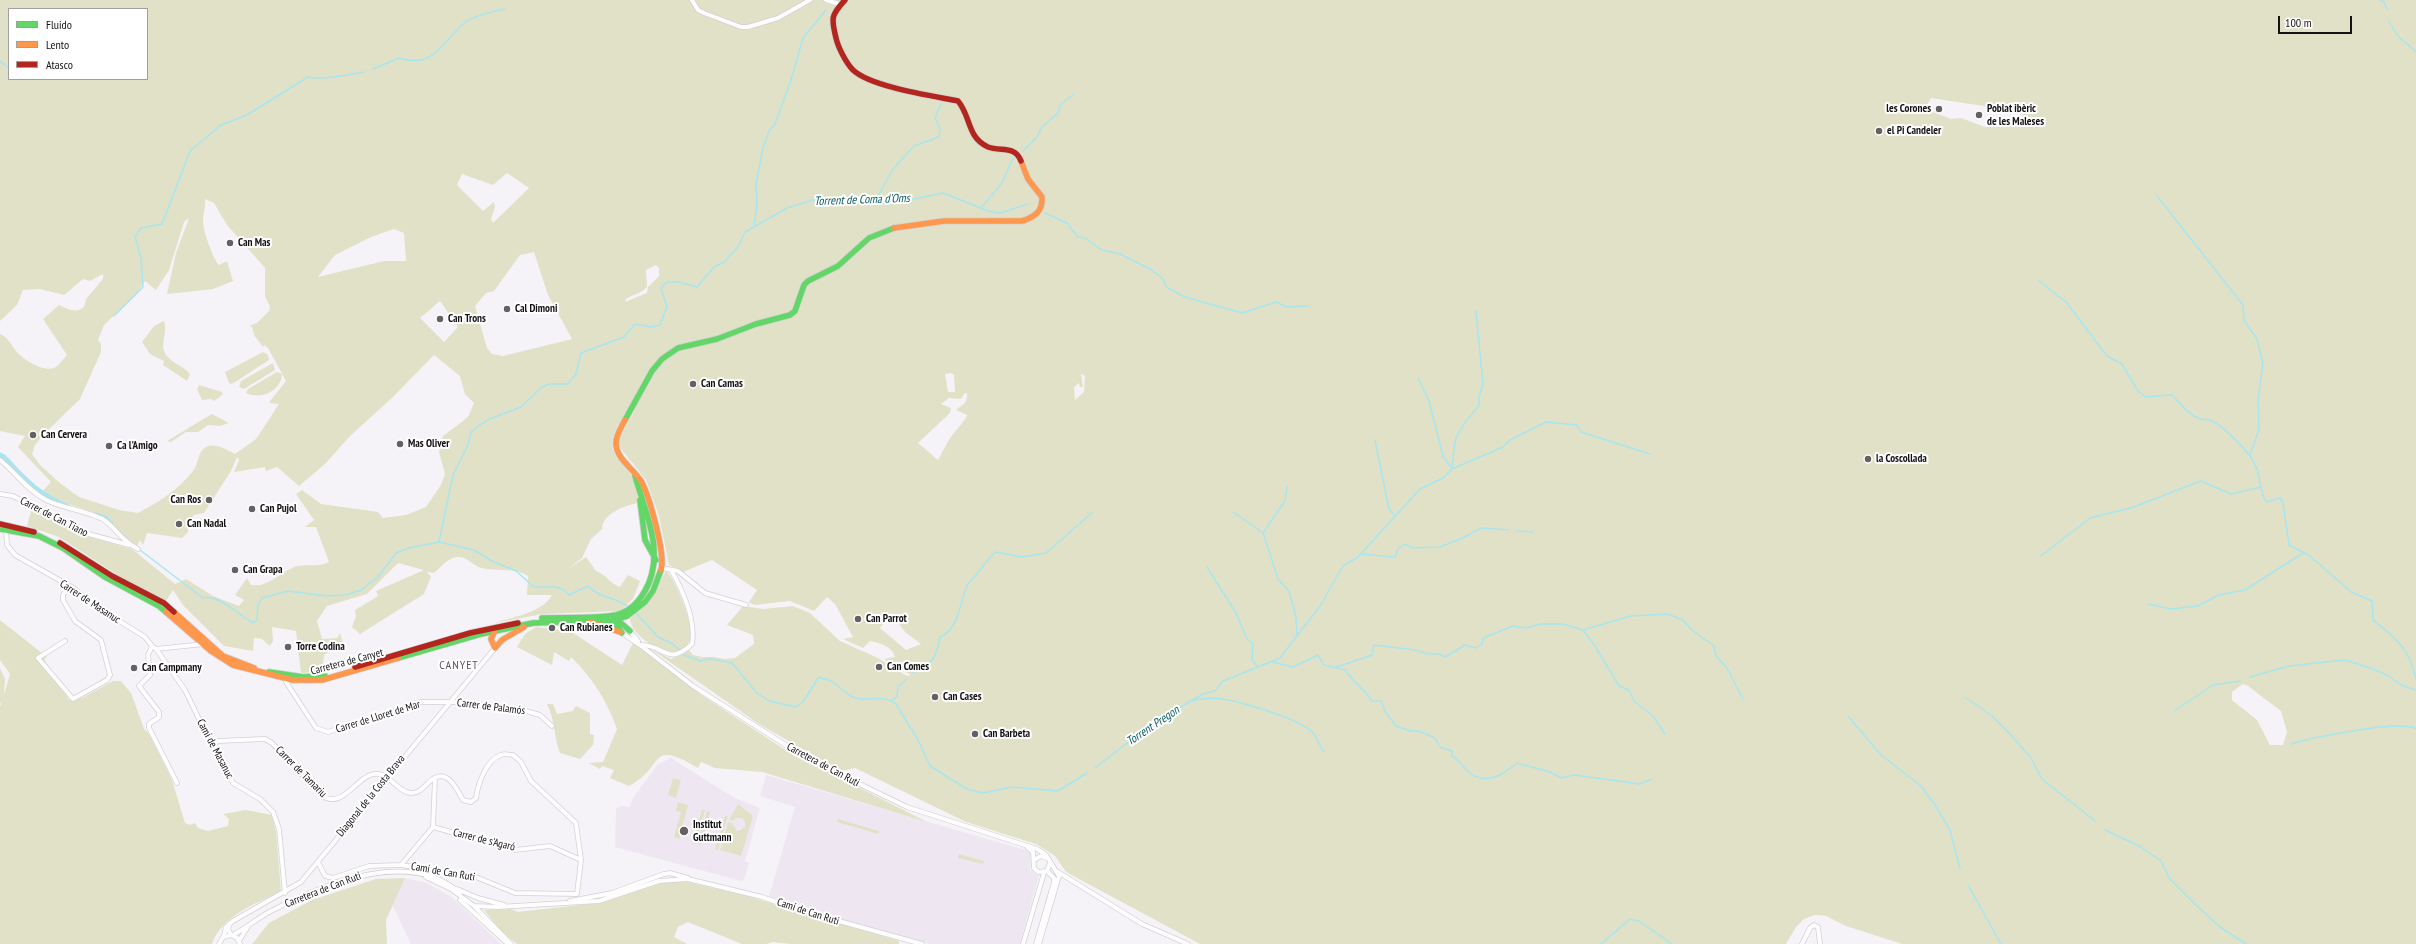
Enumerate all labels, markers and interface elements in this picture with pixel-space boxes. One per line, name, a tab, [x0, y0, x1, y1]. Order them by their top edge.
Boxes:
legend	[8, 8, 148, 80]
scale bar	[2280, 8, 2354, 34]
text: 100 m	[2285, 15, 2312, 30]
text: Fluido	[46, 17, 72, 32]
text: Lento	[46, 37, 69, 52]
text: Atasco	[46, 57, 73, 72]
place label: les Corones	[1886, 102, 1931, 116]
place label: Poblat ibèric de les Maleses	[1987, 102, 2044, 128]
marker: les Corones	[1934, 104, 1944, 114]
marker: Poblat ibèric de les Maleses	[1974, 110, 1984, 120]
place label: el Pi Candeler	[1887, 124, 1941, 138]
marker: el Pi Candeler	[1874, 126, 1884, 136]
water label: Torrent de Coma d'Oms	[814, 191, 910, 209]
place label: Can Mas	[238, 236, 270, 250]
marker: Can Mas	[225, 238, 235, 248]
place label: Cal Dimoni	[515, 302, 557, 316]
marker: Cal Dimoni	[502, 304, 512, 314]
place label: Can Trons	[448, 312, 486, 326]
marker: Can Trons	[435, 314, 445, 324]
place label: Can Camas	[701, 377, 743, 391]
marker: Can Camas	[688, 379, 698, 389]
place label: Can Cervera	[41, 428, 87, 442]
marker: Can Cervera	[28, 430, 38, 440]
place label: Mas Oliver	[408, 437, 449, 451]
place label: Ca l'Amigo	[117, 439, 158, 453]
marker: Mas Oliver	[395, 439, 405, 449]
marker: Ca l'Amigo	[104, 441, 114, 451]
place label: la Coscollada	[1876, 452, 1927, 466]
marker: la Coscollada	[1863, 454, 1873, 464]
place label: Can Ros	[170, 493, 201, 507]
street label: Carrer de Can Tiano	[18, 494, 90, 540]
marker: Can Ros	[204, 495, 214, 505]
place label: Can Pujol	[260, 502, 297, 516]
marker: Can Pujol	[247, 504, 257, 514]
place label: Can Nadal	[187, 517, 226, 531]
marker: Can Nadal	[174, 519, 184, 529]
place label: Can Grapa	[243, 563, 282, 577]
marker: Can Grapa	[230, 565, 240, 575]
street label: Carrer de Masanuc	[57, 577, 123, 627]
place label: Can Parrot	[866, 612, 907, 626]
marker: Can Parrot	[853, 614, 863, 624]
place label: Can Rubianes	[560, 621, 613, 635]
marker: Can Rubianes	[547, 623, 557, 633]
place label: Torre Codina	[296, 640, 345, 654]
marker: Torre Codina	[283, 642, 293, 652]
street label: Carretera de Canyet	[309, 646, 385, 678]
district label: CANYET	[439, 659, 479, 673]
place label: Can Comes	[887, 660, 929, 674]
place label: Can Campmany	[142, 661, 202, 675]
marker: Can Comes	[874, 662, 884, 672]
marker: Can Campmany	[129, 663, 139, 673]
place label: Can Cases	[943, 690, 982, 704]
marker: Can Cases	[930, 692, 940, 702]
street label: Carrer de Palamós	[456, 696, 526, 718]
street label: Carrer de Lloret de Mar	[334, 698, 422, 736]
water label: Torrent Pregon	[1124, 703, 1182, 749]
street label: Camí de Masanuc	[194, 717, 236, 781]
place label: Can Barbeta	[983, 727, 1030, 741]
marker: Can Barbeta	[970, 729, 980, 739]
street label: Carretera de Can Ruti	[784, 740, 862, 790]
street label: Carrer de Tamariu	[273, 744, 329, 800]
street label: Diagonal de la Costa Brava	[334, 752, 408, 840]
place label: Institut Guttmann	[693, 818, 731, 844]
marker: Institut Guttmann	[678, 825, 690, 837]
street label: Carrer de s'Agaró	[452, 826, 516, 854]
street label: Camí de Can Ruti	[410, 860, 476, 884]
street label: Carretera de Can Ruti	[283, 869, 363, 911]
street label: Camí de Can Ruti	[775, 896, 841, 928]

